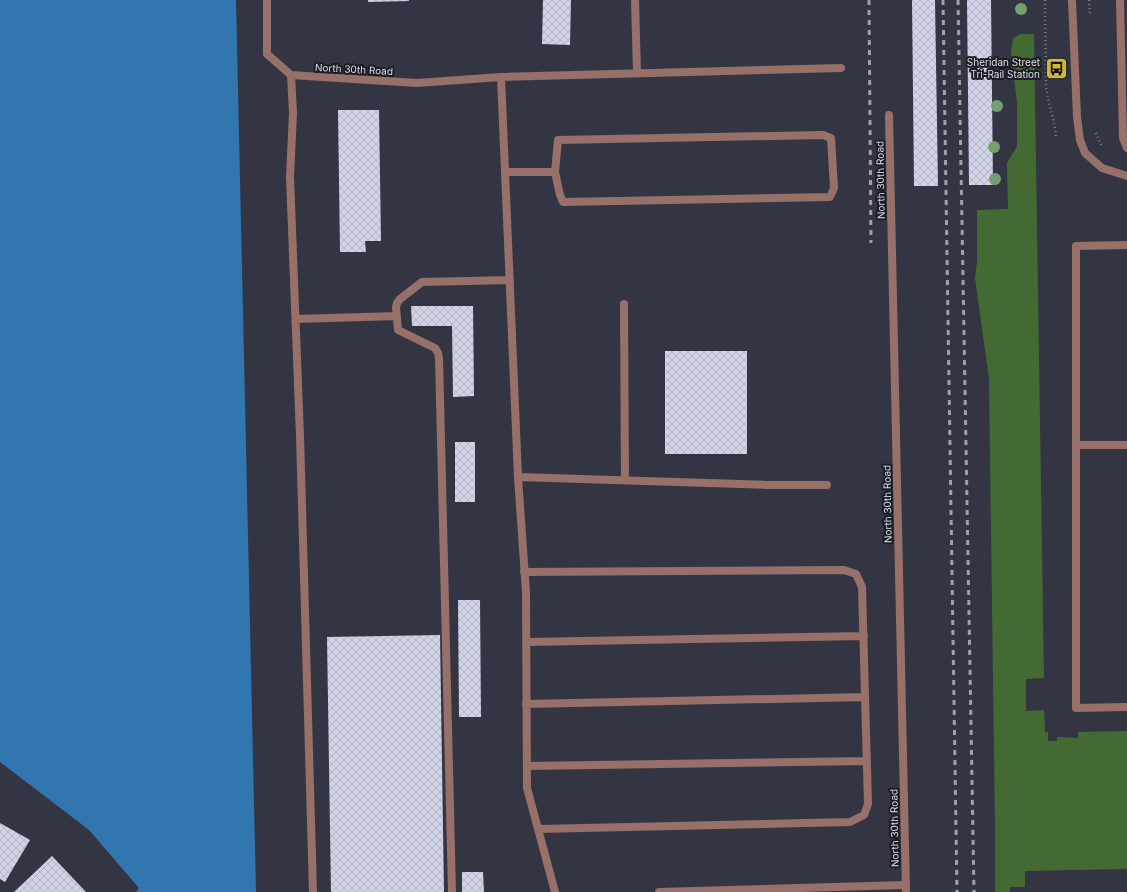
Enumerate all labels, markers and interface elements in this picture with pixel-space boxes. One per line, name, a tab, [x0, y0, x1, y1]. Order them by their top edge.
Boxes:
bus stop icon: Sheridan Street Tri-Rail Station	[1043, 55, 1069, 81]
place label: Sheridan Street Tri-Rail Station	[967, 56, 1041, 80]
street label: North 30th Road	[315, 61, 393, 77]
street label: North 30th Road	[873, 141, 887, 219]
street label: North 30th Road	[880, 465, 894, 543]
street label: North 30th Road	[887, 789, 901, 867]

